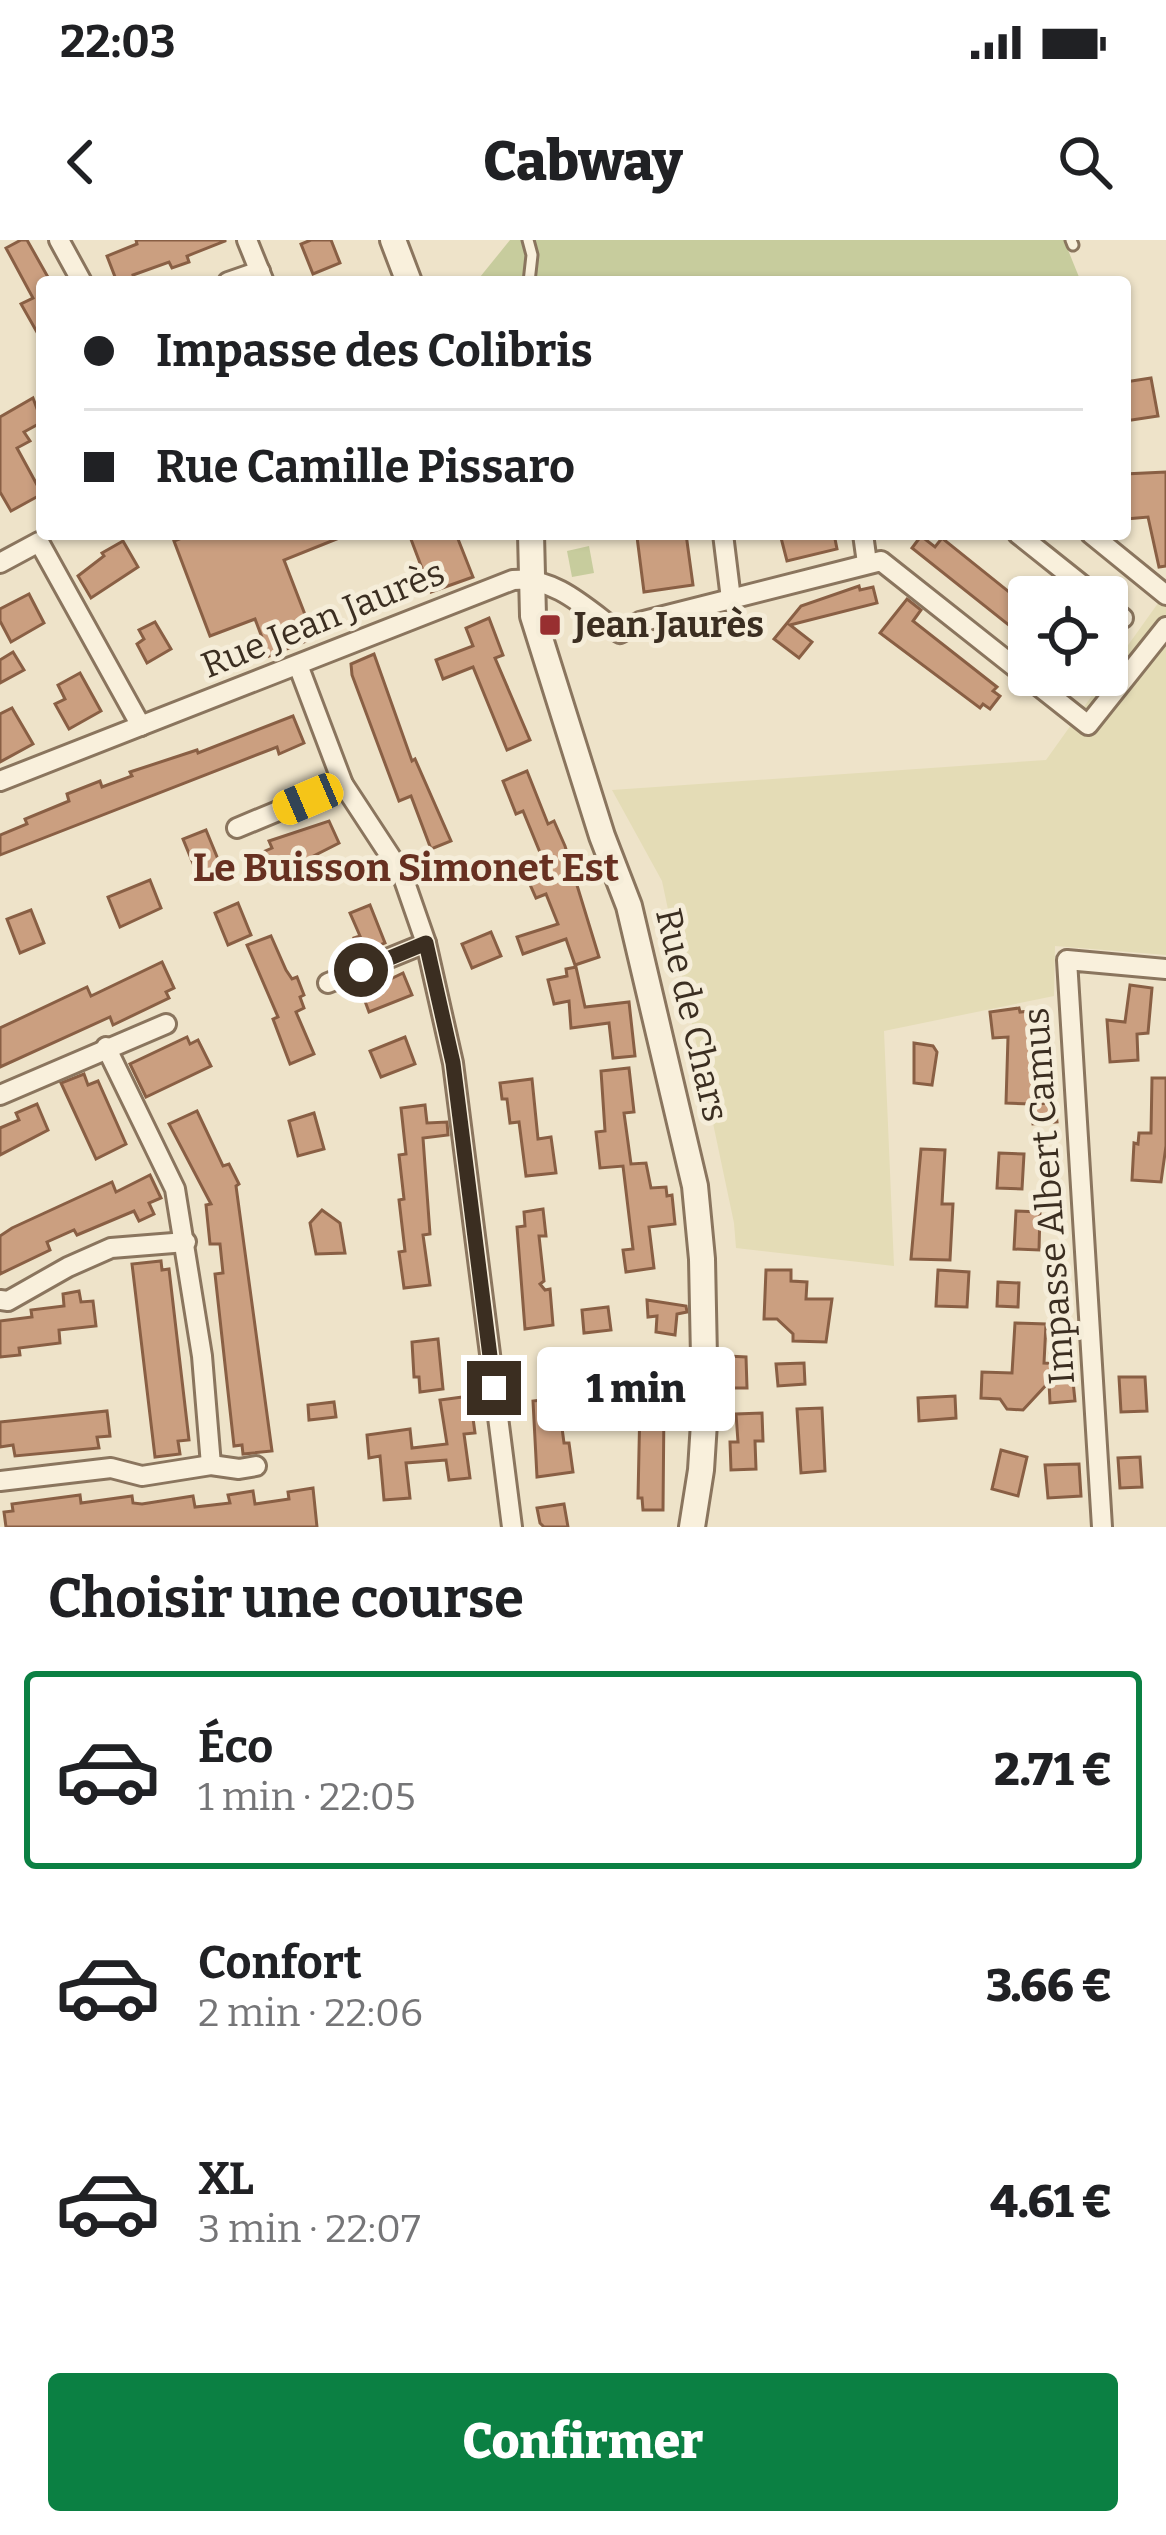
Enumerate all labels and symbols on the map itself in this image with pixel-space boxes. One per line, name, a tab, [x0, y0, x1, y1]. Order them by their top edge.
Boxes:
street label: Rue Jean Jaurès	[195, 550, 451, 688]
place label: Jean Jaurès	[572, 603, 764, 647]
marker: Jean Jaurès	[537, 612, 563, 638]
car	[268, 768, 348, 830]
district label: Le Buisson Simonet Est	[193, 845, 620, 891]
street label: Rue de Chars	[646, 904, 738, 1126]
route start	[334, 943, 388, 997]
street label: Impasse Albert Camus	[1014, 1006, 1084, 1386]
callout: 1 min	[536, 1346, 734, 1430]
route end	[467, 1361, 521, 1415]

